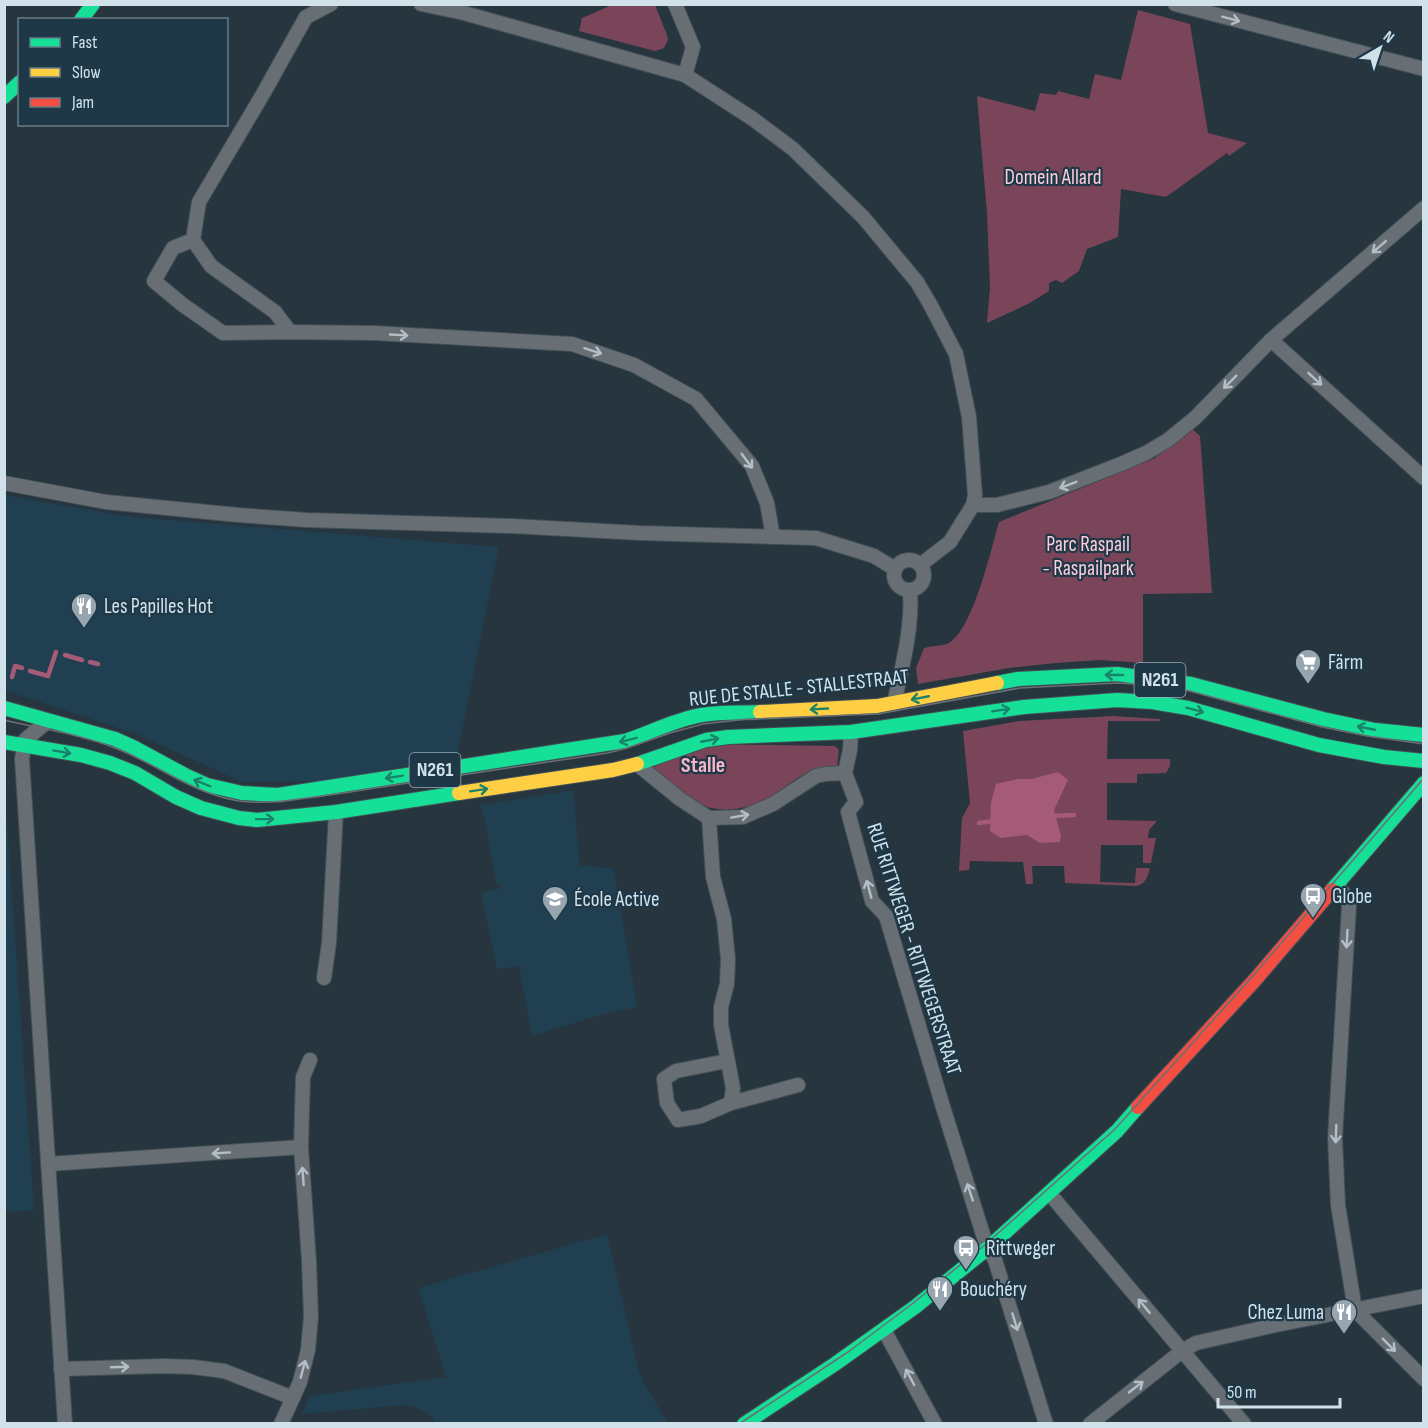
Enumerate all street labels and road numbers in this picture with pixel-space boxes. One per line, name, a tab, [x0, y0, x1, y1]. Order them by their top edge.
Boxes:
road number: N261	[1134, 663, 1186, 697]
street label: RUE DE STALLE - STALLESTRAAT	[688, 664, 911, 712]
road number: N261	[410, 753, 460, 787]
street label: RUE RITTWEGER - RITTWEGERSTRAAT	[861, 820, 967, 1079]

